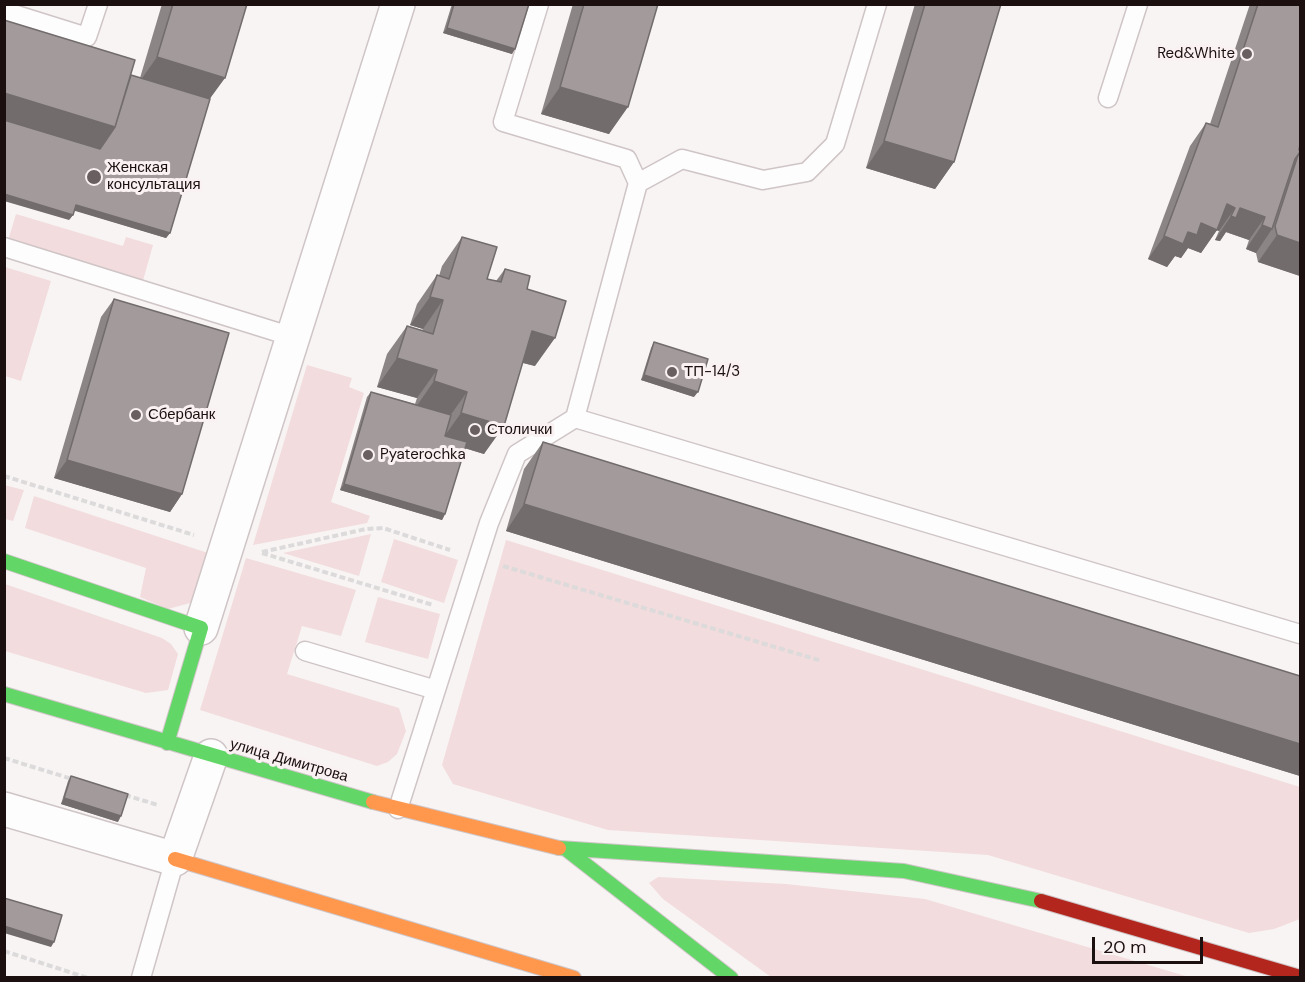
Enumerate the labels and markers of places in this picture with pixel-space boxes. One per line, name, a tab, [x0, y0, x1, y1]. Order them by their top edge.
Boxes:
place label: Red&White	[1157, 45, 1235, 63]
marker: Red&White	[1240, 47, 1254, 61]
place label: Женская консультация	[107, 159, 201, 194]
marker: Женская консультация	[85, 168, 103, 186]
place label: ТП-14/3	[684, 363, 740, 381]
marker: ТП-14/3	[665, 365, 679, 379]
place label: Сбербанк	[148, 406, 215, 424]
marker: Сбербанк	[129, 408, 143, 422]
place label: Столички	[487, 421, 552, 439]
marker: Столички	[468, 423, 482, 437]
place label: Pyaterochka	[380, 446, 466, 464]
marker: Pyaterochka	[361, 448, 375, 462]

